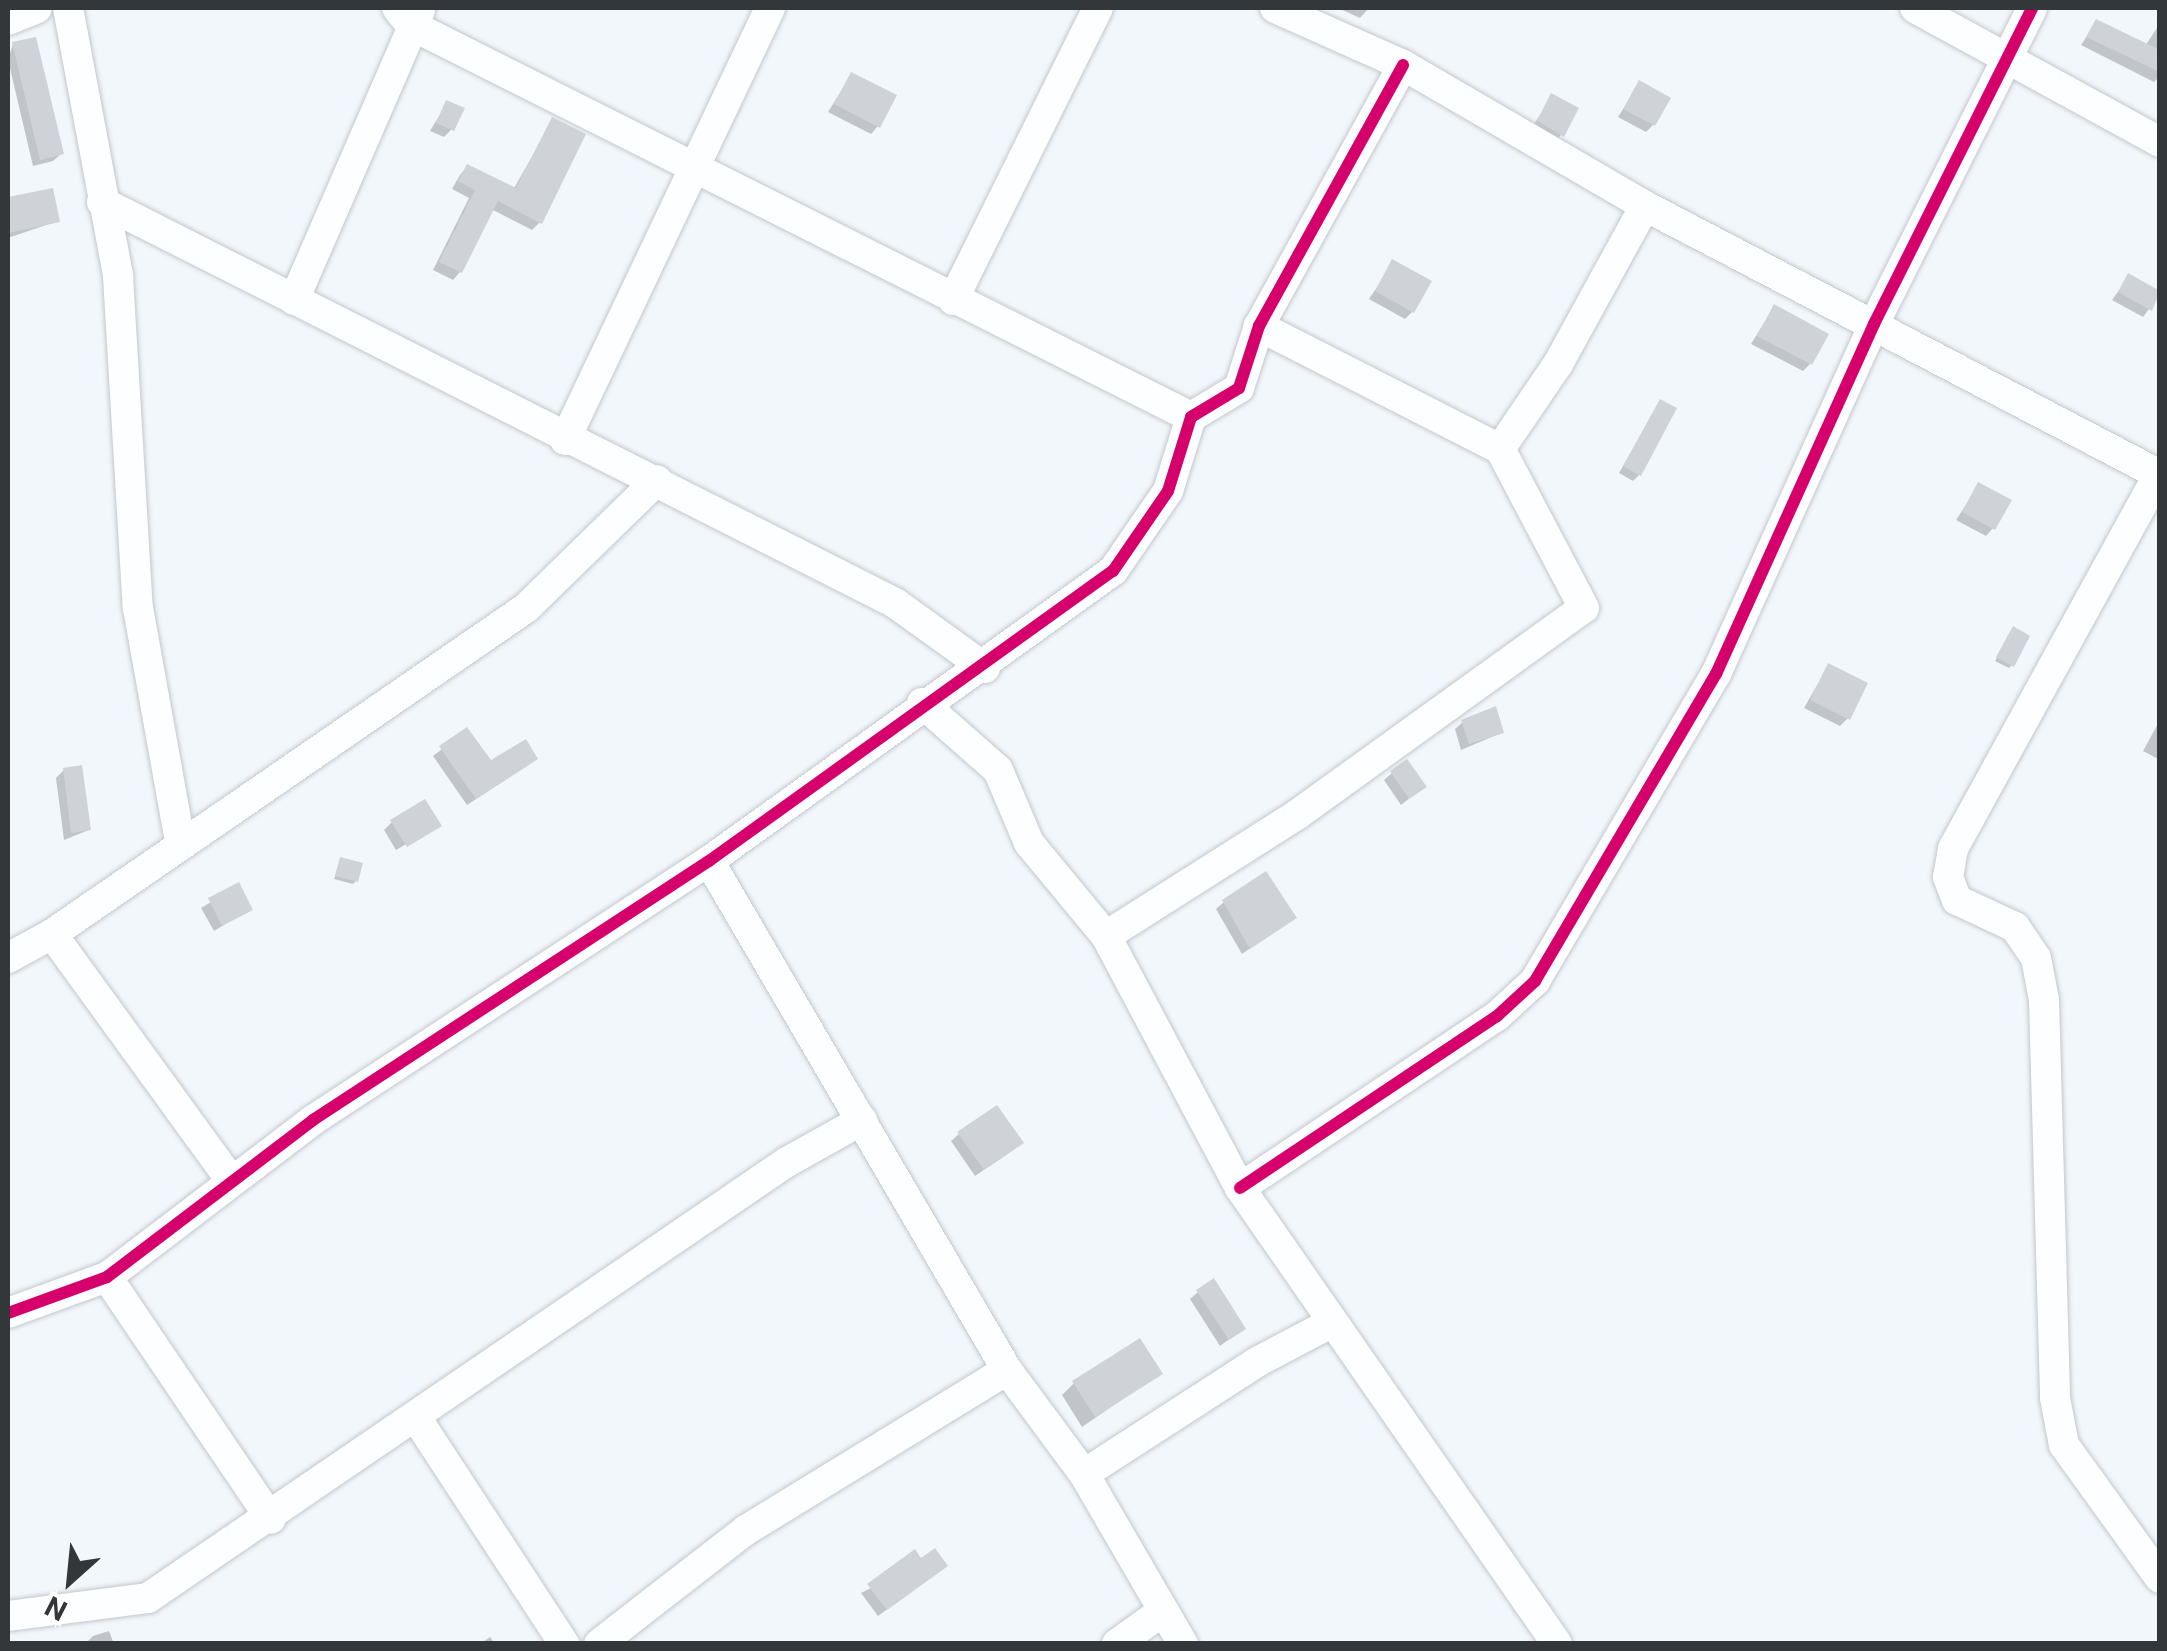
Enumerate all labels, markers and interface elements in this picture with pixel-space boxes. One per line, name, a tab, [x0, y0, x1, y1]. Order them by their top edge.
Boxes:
north arrow	[20, 1531, 120, 1631]
text: N	[40, 1589, 72, 1627]

